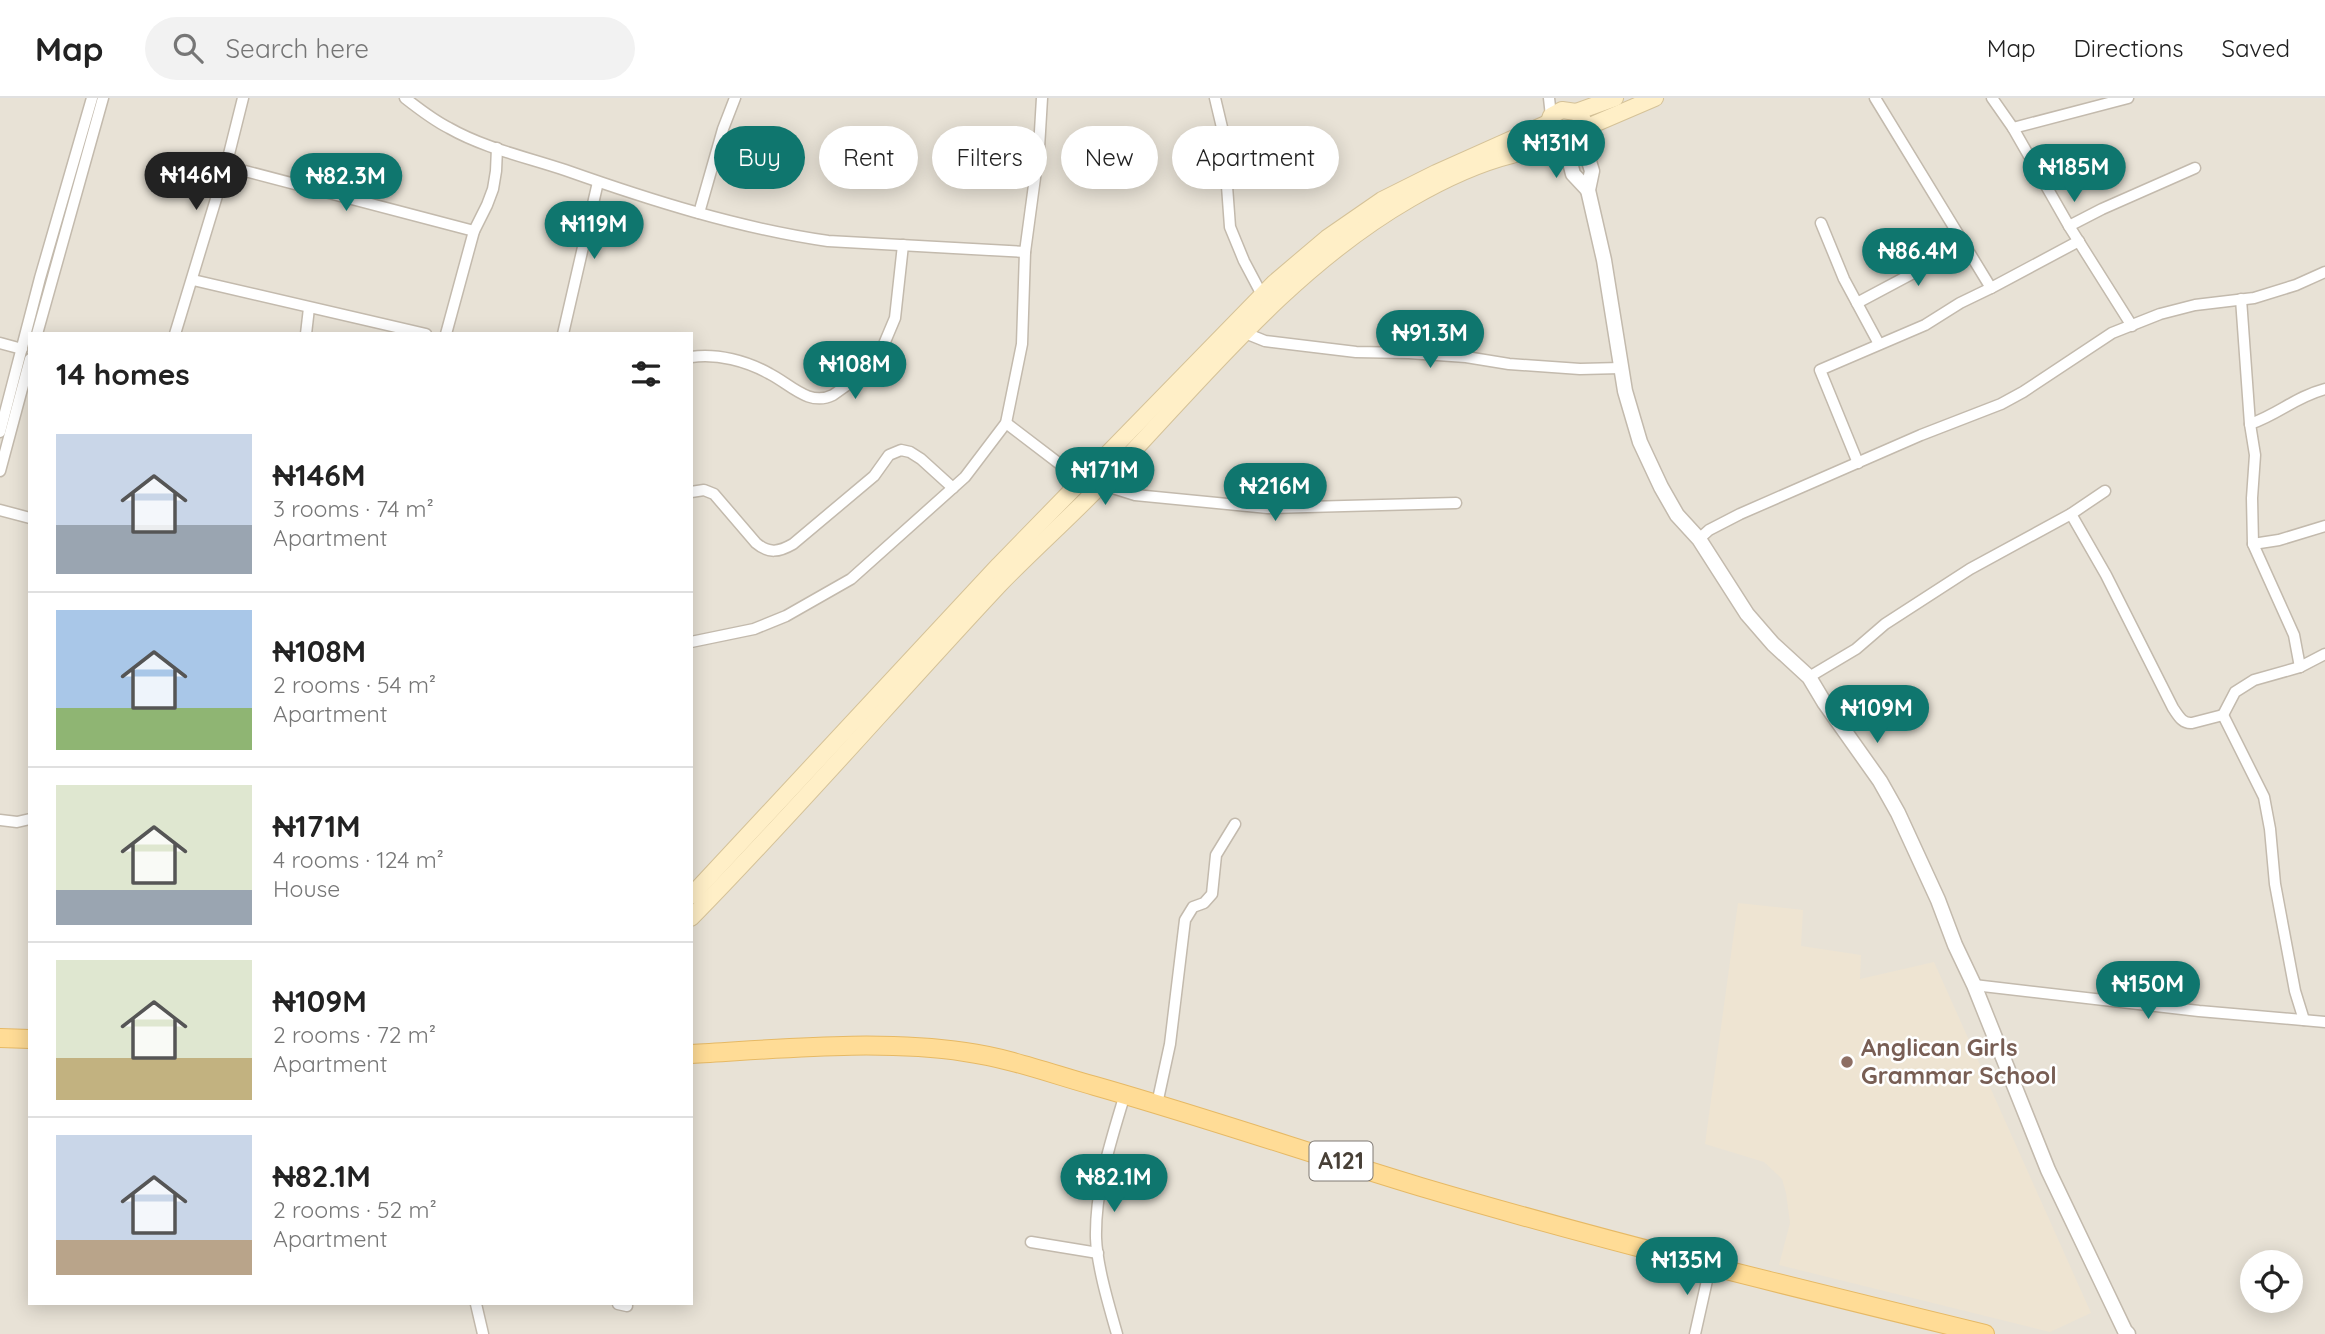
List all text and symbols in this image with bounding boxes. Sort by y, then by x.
search box [145,17,635,80]
text: Map [35,28,103,69]
icon: search [169,29,207,67]
text: Search here [225,32,369,65]
text: Map [1987,33,2036,63]
text: Directions [2074,33,2184,63]
text: Saved [2222,33,2290,63]
pin: ₦131M [1507,120,1605,180]
chip: Buy [714,126,805,189]
chip: Rent [819,126,918,189]
chip: Filters [932,126,1047,189]
chip: New [1061,126,1158,189]
chip: Apartment [1172,126,1339,189]
text: ₦131M [1523,128,1589,157]
pin: ₦185M [2025,144,2123,204]
pin: ₦146M [147,152,245,212]
text: ₦185M [2039,152,2109,181]
pin: ₦82.3M [289,153,403,213]
text: ₦146M [161,160,231,189]
text: ₦82.3M [306,161,386,190]
pin: ₦119M [545,202,643,261]
text: ₦119M [561,209,627,238]
pin: ₦86.4M [1861,228,1975,288]
text: ₦86.4M [1878,236,1958,265]
pin: ₦91.3M [1373,310,1487,370]
text: ₦91.3M [1392,318,1468,347]
pin: ₦108M [806,342,904,401]
text: ₦108M [819,349,891,378]
text: 14 homes [56,355,190,393]
icon: filters [627,355,665,393]
pin: ₦171M [1056,448,1154,507]
text: ₦171M [1071,455,1139,484]
text: ₦146M [273,456,366,494]
icon: home [112,462,196,546]
pin: ₦216M [1226,464,1324,523]
text: ₦216M [1240,471,1310,500]
text: 3 rooms · 74 m² [273,494,434,523]
text: Apartment [273,523,387,552]
text: ₦108M [273,632,366,670]
icon: home [112,638,196,722]
text: 2 rooms · 54 m² [273,670,436,699]
pin: ₦109M [1828,686,1926,745]
text: ₦109M [1841,693,1913,722]
text: Apartment [273,699,387,728]
text: ₦171M [273,807,361,845]
icon: home [112,813,196,897]
text: 4 rooms · 124 m² [273,845,444,874]
text: House [273,874,340,903]
pin: ₦150M [2099,962,2197,1021]
text: ₦150M [2112,969,2184,998]
text: ₦109M [273,982,367,1020]
icon: home [112,988,196,1072]
text: 2 rooms · 72 m² [273,1020,436,1049]
place label: Anglican Girls Grammar School [1861,1032,2057,1090]
text: Apartment [273,1049,387,1078]
marker: Anglican Girls Grammar School [1839,1054,1855,1070]
road number: A121 [1310,1142,1372,1180]
pin: ₦82.1M [1057,1154,1171,1214]
text: ₦82.1M [273,1157,371,1195]
text: ₦82.1M [1077,1162,1151,1191]
icon: home [112,1163,196,1247]
text: 2 rooms · 52 m² [273,1195,437,1224]
text: Apartment [273,1224,387,1253]
pin: ₦135M [1638,1238,1736,1297]
text: ₦135M [1652,1245,1722,1274]
map controls [2240,1250,2303,1313]
button: locate [2240,1250,2303,1313]

